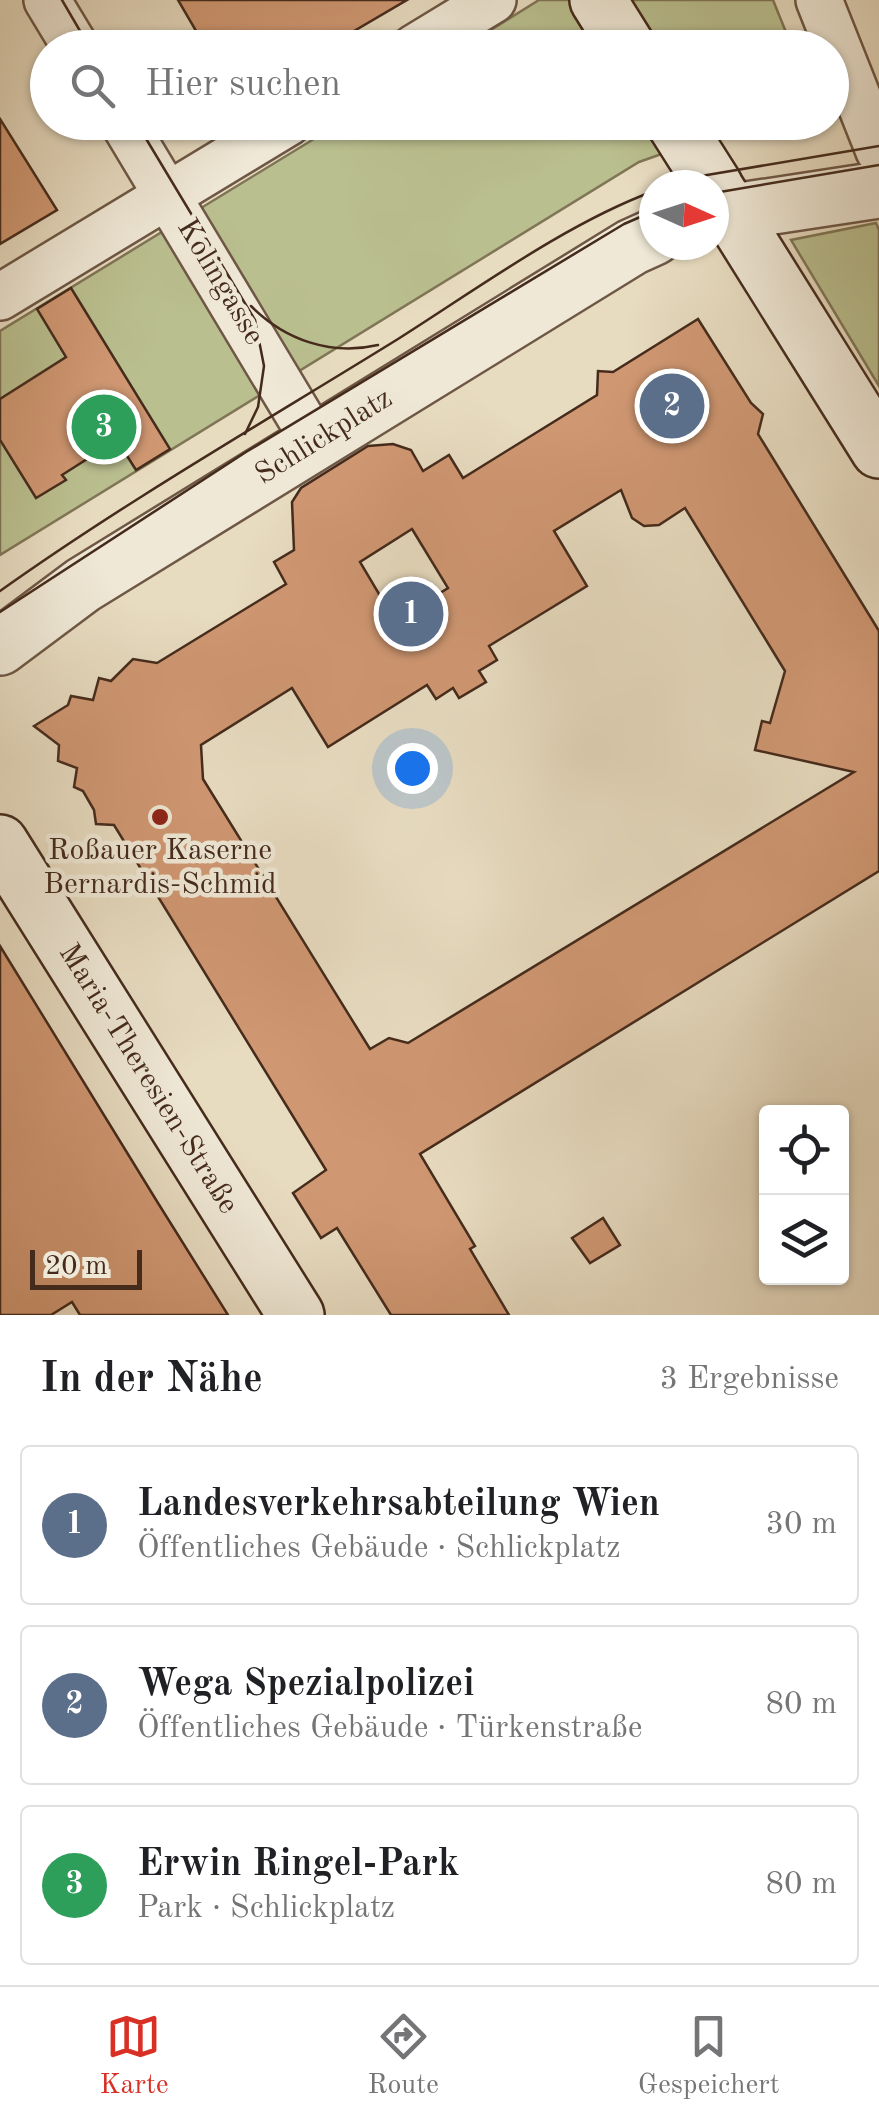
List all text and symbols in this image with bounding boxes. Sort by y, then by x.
search box [30,30,849,140]
icon: search [65,58,120,113]
text: Hier suchen [145,66,341,104]
north arrow [639,170,729,260]
street label: Kolingasse [171,214,269,350]
pin: 2 [640,368,704,444]
street label: Schlickplatz [250,383,398,491]
pin: 3 [72,390,136,464]
pin: 1 [378,576,444,652]
your location [387,743,438,794]
marker: Roßauer Kaserne Bernardis-Schmid [149,806,171,828]
place label: Roßauer Kaserne Bernardis-Schmid [43,836,277,900]
street label: Maria-Theresien-Straße [53,939,243,1219]
map controls [759,1105,849,1285]
button: locate [759,1105,849,1195]
button: layers [759,1195,849,1285]
scale bar [30,1245,142,1290]
text: 20 m [45,1253,108,1281]
text: In der Nähe [40,1359,263,1401]
text: 3 Ergebnisse [659,1364,839,1396]
text: Landesverkehrsabteilung Wien [137,1486,660,1524]
text: 1 [65,1509,84,1541]
text: 30 m [766,1509,837,1541]
text: Öffentliches Gebäude · Schlickplatz [137,1533,621,1565]
text: Wega Spezialpolizei [137,1666,475,1704]
text: 2 [65,1689,84,1721]
text: 80 m [766,1689,837,1721]
text: Öffentliches Gebäude · Türkenstraße [137,1713,643,1745]
text: Erwin Ringel-Park [137,1846,459,1884]
text: 3 [65,1869,84,1901]
text: 80 m [766,1869,837,1901]
text: Park · Schlickplatz [137,1893,395,1925]
tab: Karte [99,2009,169,2104]
tab: Route [367,2009,439,2104]
tab: Gespeichert [638,2009,780,2104]

